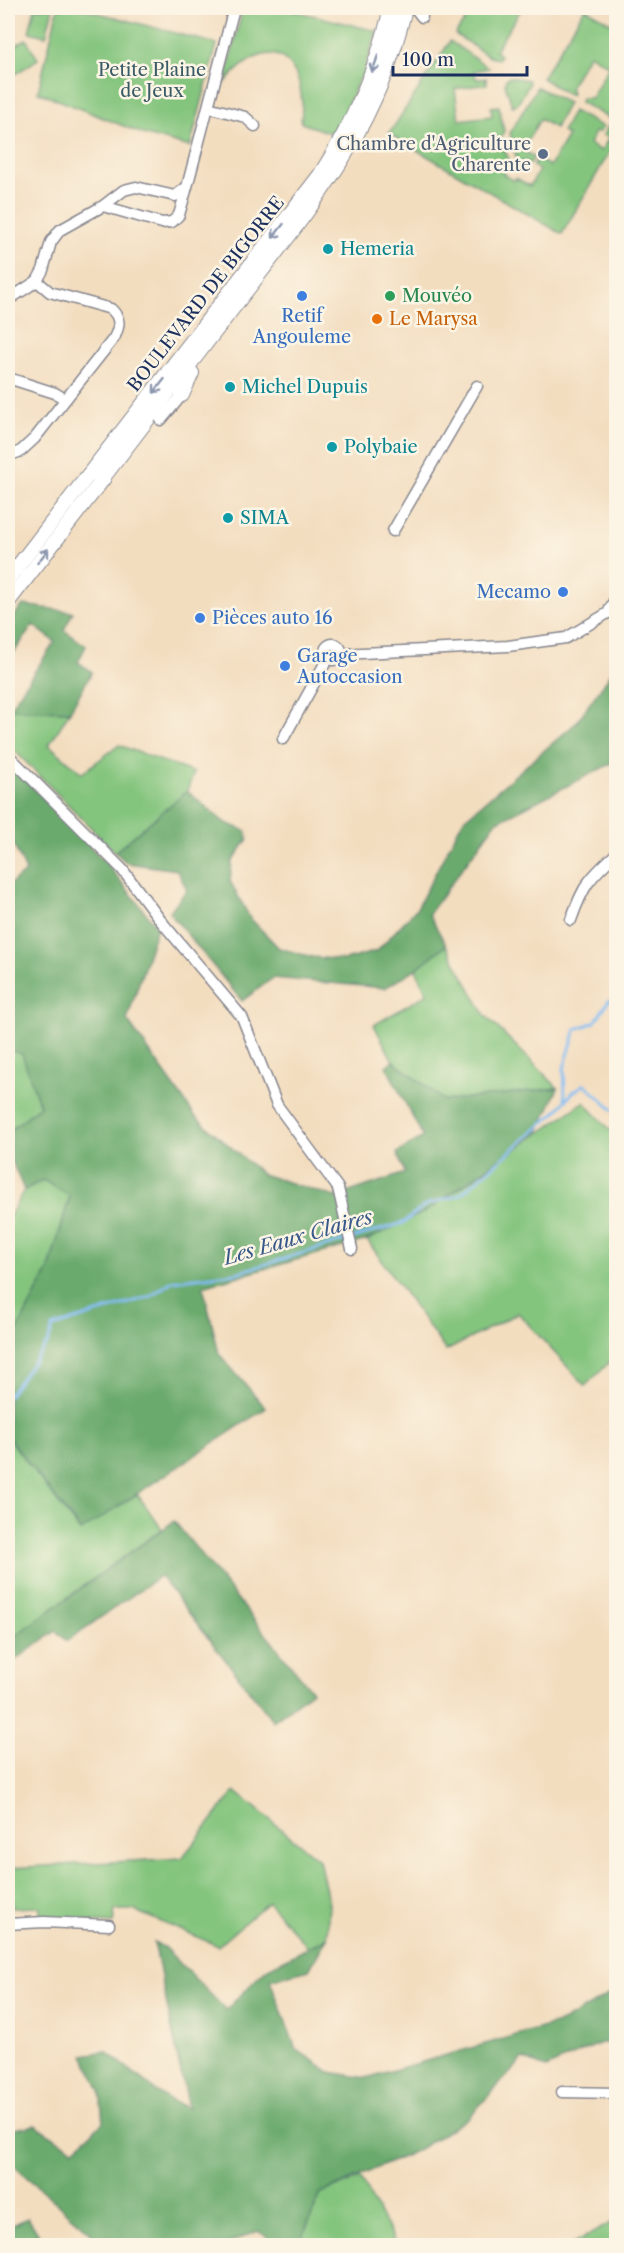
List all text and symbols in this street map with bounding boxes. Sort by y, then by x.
scale bar [393,39,526,77]
text: 100 m [402,49,454,71]
one-way arrow [369,54,380,73]
park label: Petite Plaine de Jeux [98,59,206,102]
place label: Chambre d'Agriculture Charente [336,133,531,176]
marker: Chambre d'Agriculture Charente [536,147,550,161]
street label: BOULEVARD DE BIGORRE [123,192,289,396]
one-way arrow [271,223,284,239]
place label: Hemeria [340,238,415,260]
marker: Hemeria [321,242,335,256]
place label: Mouvéo [402,285,472,307]
marker: Retif Angouleme [295,289,309,303]
marker: Mouvéo [383,289,397,303]
place label: Retif Angouleme [252,305,351,348]
place label: Le Marysa [389,308,478,330]
marker: Le Marysa [370,312,384,326]
place label: Michel Dupuis [242,376,368,398]
one-way arrow [152,377,165,393]
marker: Michel Dupuis [223,380,237,394]
place label: Polybaie [344,436,418,458]
marker: Polybaie [325,440,339,454]
place label: SIMA [240,507,290,529]
marker: SIMA [221,511,235,525]
one-way arrow [37,548,49,564]
place label: Mecamo [476,581,551,603]
marker: Mecamo [556,585,570,599]
place label: Pièces auto 16 [212,607,333,629]
marker: Pièces auto 16 [193,611,207,625]
place label: Garage Autoccasion [296,645,403,688]
marker: Garage Autoccasion [278,659,292,673]
water label: Les Eaux Claires [219,1204,376,1270]

